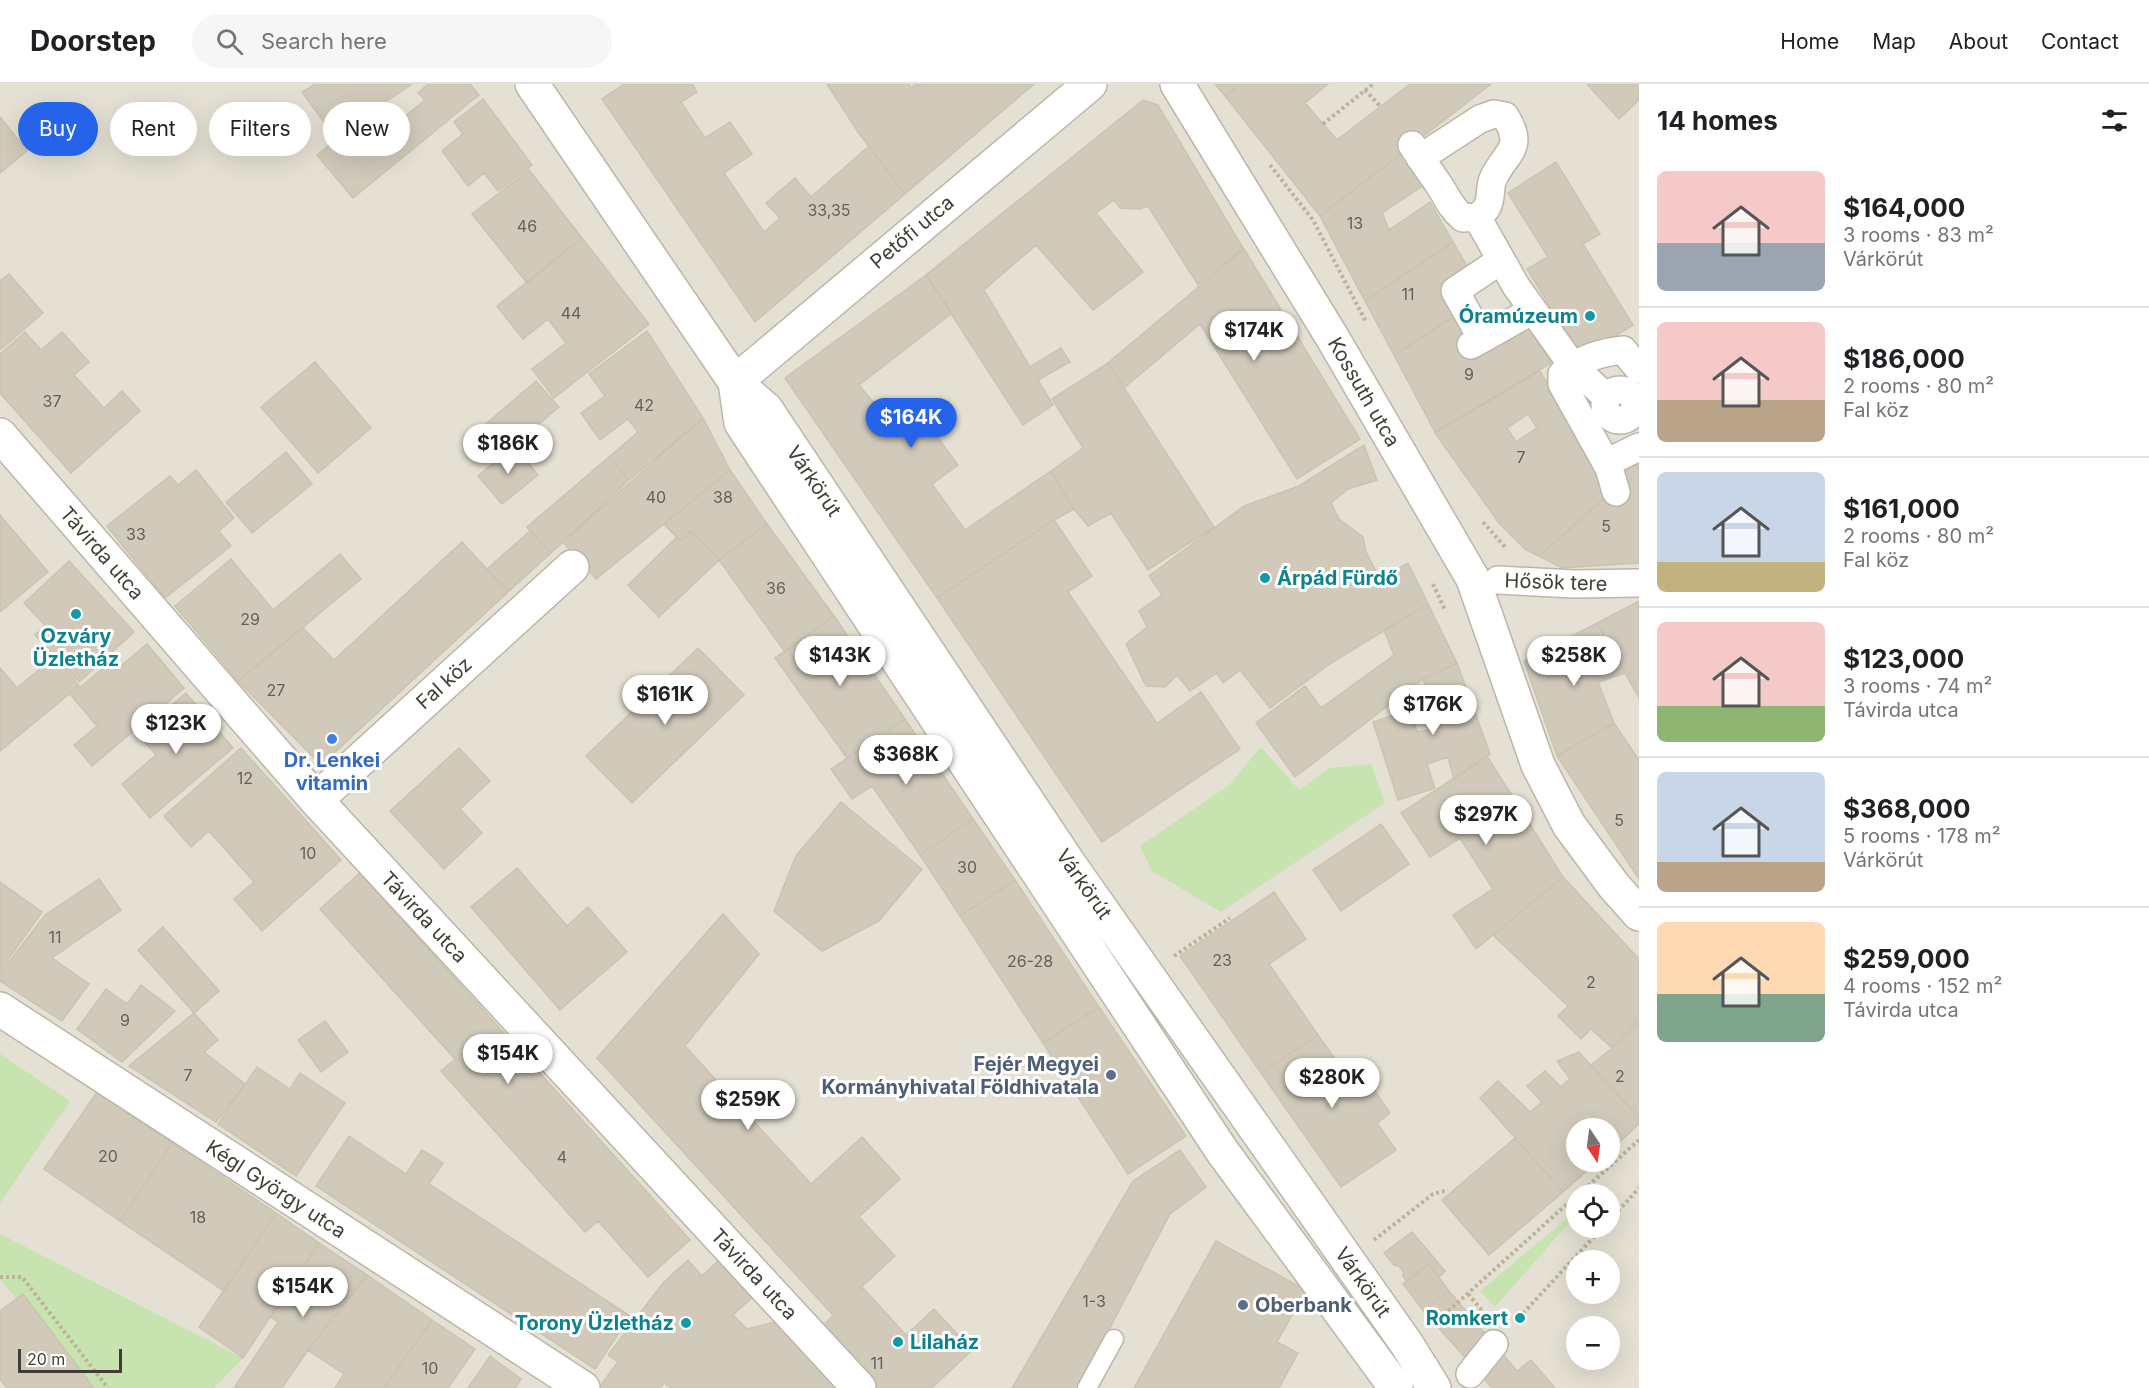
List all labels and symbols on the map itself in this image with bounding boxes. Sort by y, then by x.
street label: Petőfi utca [865,190,959,274]
house number: 33,35 [807,200,851,220]
house number: 13 [1347,213,1363,233]
house number: 46 [517,216,537,236]
house number: 11 [1401,284,1415,304]
house number: 44 [561,303,581,323]
place label: Óramúzeum [1459,303,1578,328]
marker: Óramúzeum [1583,309,1597,323]
pin: $174K [1212,311,1296,362]
street label: Kossuth utca [1323,333,1405,451]
house number: 9 [1464,364,1474,384]
house number: 37 [43,391,61,411]
house number: 42 [634,395,654,415]
pin: $164K [869,398,953,449]
pin: $186K [466,424,550,475]
street label: Várkörút [782,441,847,521]
house number: 7 [1516,447,1526,467]
house number: 40 [646,487,666,507]
house number: 38 [713,487,733,507]
street label: Távirda utca [55,501,149,605]
house number: 5 [1601,516,1611,536]
house number: 33 [126,524,146,544]
place label: Árpád Fürdő [1277,565,1398,590]
street label: Hősök tere [1504,568,1608,596]
marker: Árpád Fürdő [1258,571,1272,585]
house number: 36 [766,578,786,598]
marker: Ozváry Üzletház [69,607,83,621]
house number: 29 [240,609,260,629]
place label: Ozváry Üzletház [33,624,119,671]
pin: $143K [798,636,882,687]
pin: $258K [1532,636,1616,687]
street label: Fal köz [411,652,477,714]
pin: $161K [623,675,707,726]
house number: 27 [267,680,285,700]
pin: $176K [1391,685,1475,736]
pin: $123K [134,704,218,755]
marker: Dr. Lenkei vitamin [325,732,339,746]
pin: $368K [864,735,948,786]
place label: Dr. Lenkei vitamin [284,748,380,795]
house number: 12 [237,768,253,788]
pin: $297K [1444,795,1528,846]
house number: 5 [1614,810,1624,830]
house number: 10 [300,843,316,863]
street label: Várkörút [1051,844,1117,924]
house number: 30 [957,857,977,877]
street label: Távirda utca [376,866,472,968]
house number: 11 [48,927,62,947]
house number: 23 [1212,950,1232,970]
house number: 26-28 [1007,951,1053,971]
house number: 2 [1586,972,1596,992]
house number: 9 [120,1010,130,1030]
pin: $154K [466,1034,550,1085]
place label: Fejér Megyei Kormányhivatal Földhivatala [822,1052,1099,1099]
pin: $280K [1290,1058,1374,1109]
house number: 7 [183,1065,193,1085]
house number: 2 [1615,1066,1625,1086]
marker: Fejér Megyei Kormányhivatal Földhivatala [1104,1068,1118,1082]
pin: $259K [706,1080,790,1131]
north arrow [1566,1118,1620,1172]
street label: Kégl György utca [201,1135,351,1243]
house number: 20 [98,1146,118,1166]
house number: 4 [557,1147,567,1167]
house number: 18 [190,1207,206,1227]
street label: Távirda utca [706,1223,802,1325]
street label: Várkörút [1330,1242,1396,1322]
pin: $154K [261,1267,345,1318]
house number: 1-3 [1082,1291,1106,1311]
place label: Oberbank [1255,1293,1352,1317]
marker: Oberbank [1236,1298,1250,1312]
place label: Romkert [1426,1306,1508,1330]
place label: Torony Üzletház [515,1311,674,1335]
marker: Romkert [1513,1311,1527,1325]
marker: Torony Üzletház [679,1316,693,1330]
place label: Lilaház [910,1330,979,1354]
marker: Lilaház [891,1335,905,1349]
scale bar [18,1346,122,1374]
house number: 11 [870,1353,884,1373]
house number: 10 [422,1358,438,1378]

